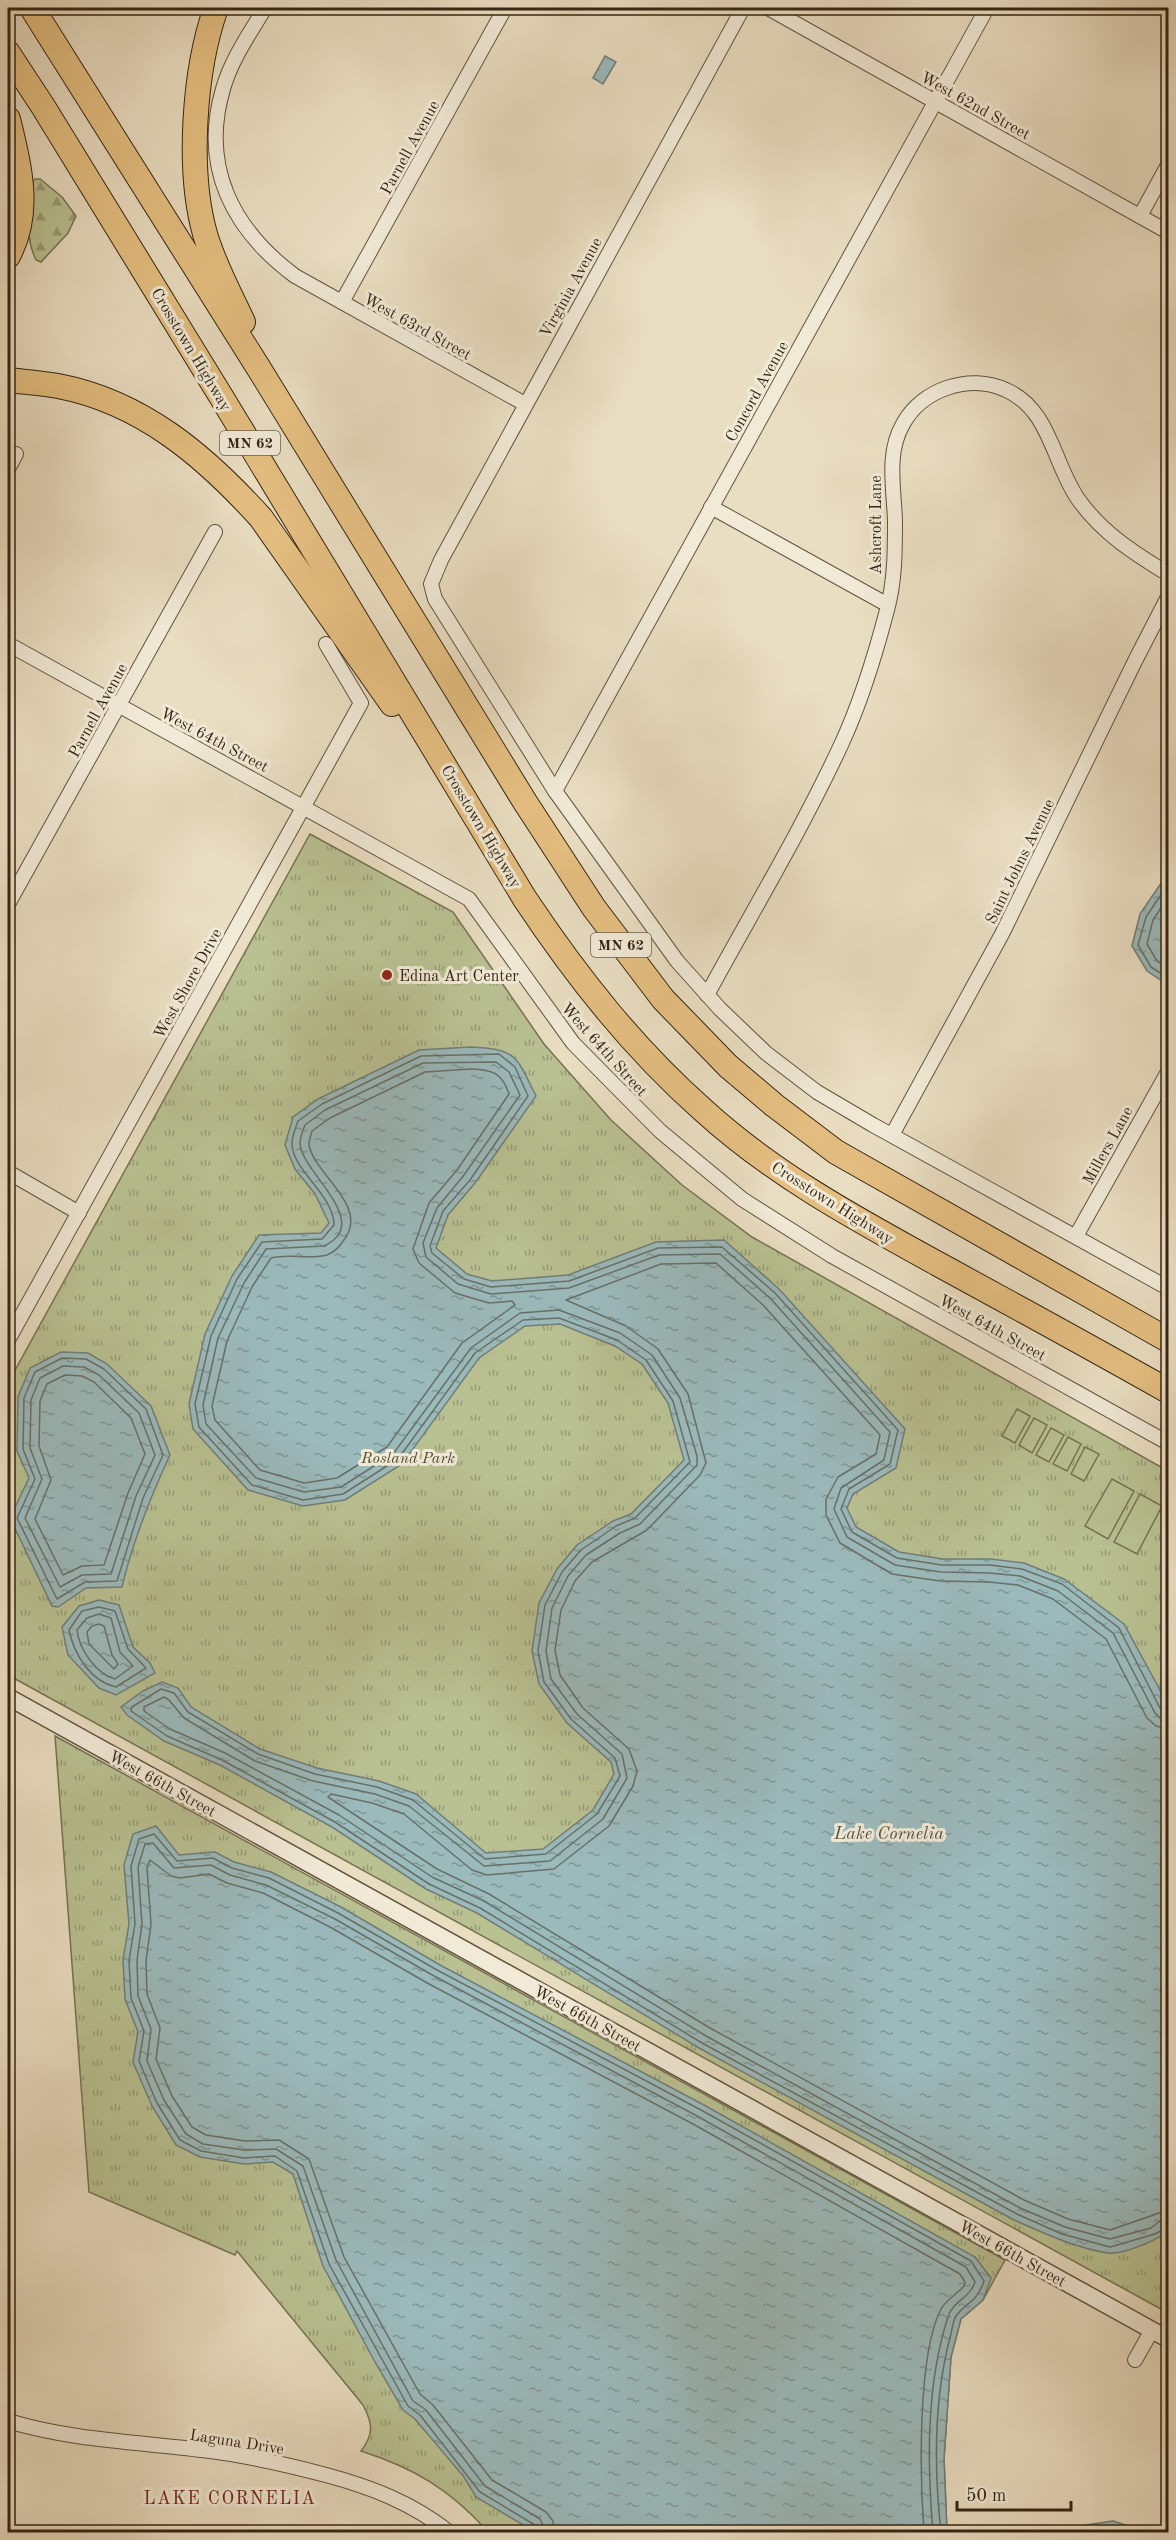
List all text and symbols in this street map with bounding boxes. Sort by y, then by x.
street label: West 62nd Street [918,70,1033,144]
street label: Parnell Avenue [378,98,443,198]
street label: Virginia Avenue [538,235,606,341]
street label: Crosstown Highway [147,286,234,415]
street label: West 63rd Street [361,292,474,364]
street label: Concord Avenue [724,339,792,445]
road number: MN 62 [220,431,280,455]
street label: Ashcroft Lane [869,475,885,575]
street label: Parnell Avenue [66,661,131,761]
street label: West 64th Street [157,706,271,776]
street label: Crosstown Highway [437,763,524,892]
street label: Saint Johns Avenue [984,797,1058,927]
street label: West Shore Drive [152,926,226,1042]
road number: MN 62 [591,933,651,957]
marker: Edina Art Center [380,968,394,982]
place label: Edina Art Center [399,969,519,985]
street label: West 64th Street [558,1001,650,1100]
street label: Millers Lane [1081,1104,1137,1188]
street label: Crosstown Highway [768,1160,896,1248]
street label: West 64th Street [936,1293,1049,1365]
park label: Rosland Park [360,1451,455,1467]
street label: West 66th Street [106,1749,219,1821]
water label: Lake Cornelia [833,1825,944,1843]
street label: West 66th Street [531,1984,644,2056]
street label: West 66th Street [956,2219,1069,2291]
street label: Laguna Drive [188,2428,285,2458]
scale bar [957,2474,1071,2512]
text: 50 m [966,2487,1006,2505]
district label: LAKE CORNELIA [143,2490,317,2508]

